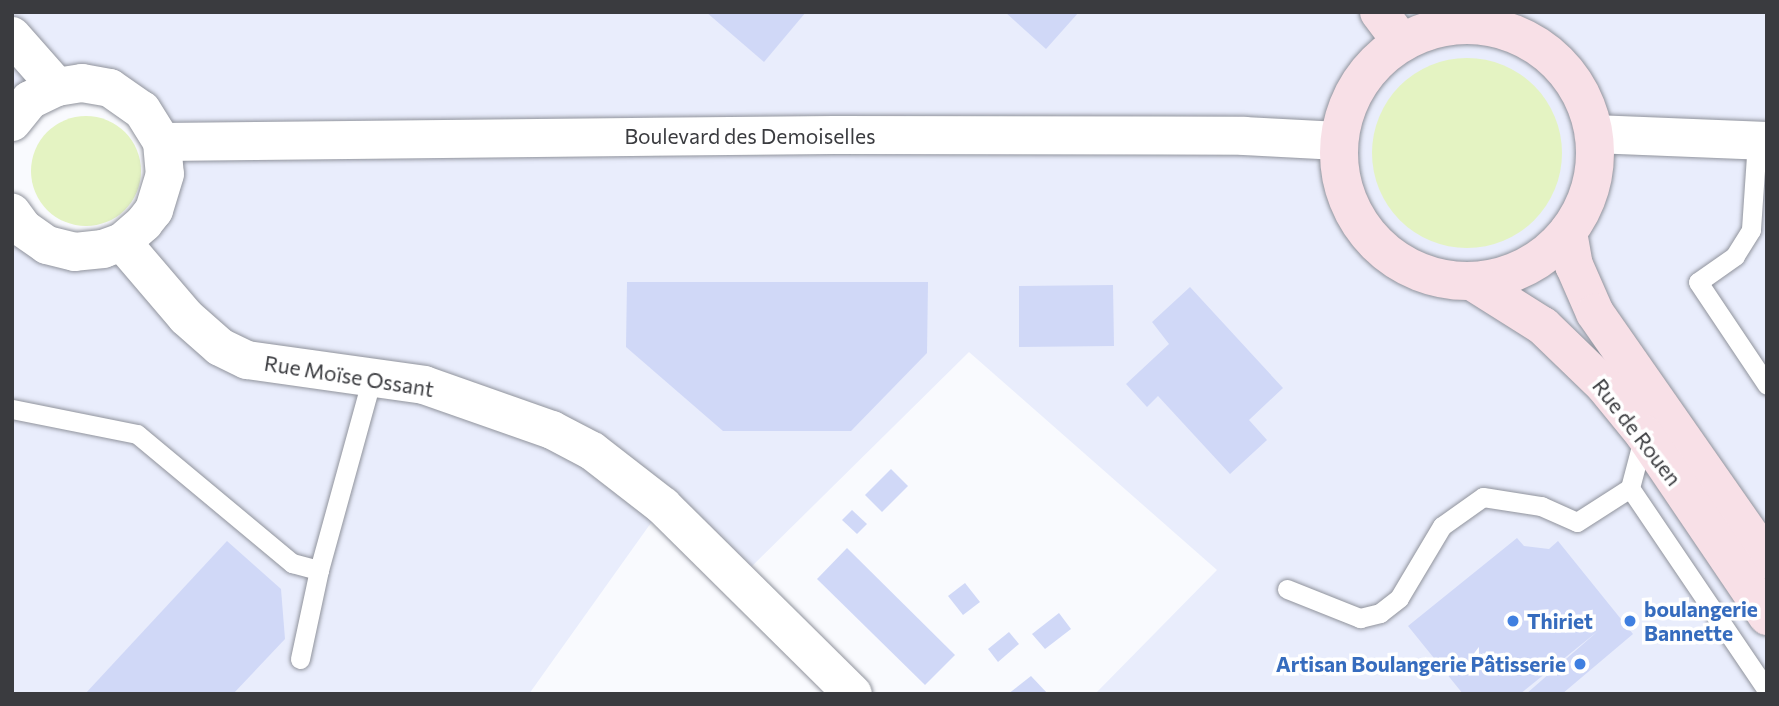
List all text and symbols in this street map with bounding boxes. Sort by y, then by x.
street label: Boulevard des Demoiselles [624,123,876,149]
street label: Rue Moïse Ossant [262,350,436,402]
street label: Rue de Rouen [1587,374,1687,490]
place label: boulangerie Bannette [1644,596,1758,646]
place label: Thiriet [1527,608,1593,634]
marker: Thiriet [1505,613,1521,629]
marker: boulangerie Bannette [1622,613,1638,629]
place label: Artisan Boulangerie Pâtisserie [1276,651,1566,677]
marker: Artisan Boulangerie Pâtisserie [1572,656,1588,672]

